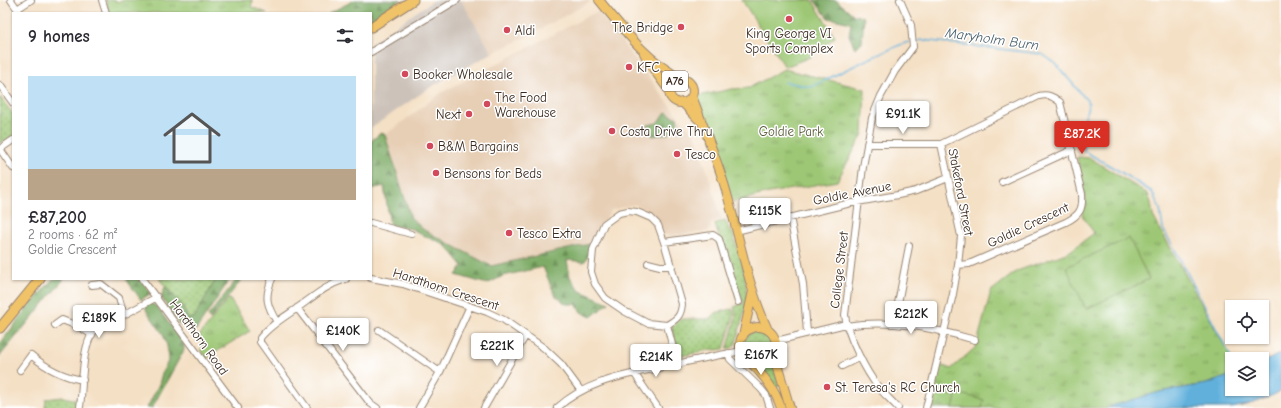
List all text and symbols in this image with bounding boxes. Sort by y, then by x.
marker: King George VI Sports Complex [784,14,794,24]
place label: The Bridge [612,20,673,35]
marker: The Bridge [676,22,686,32]
place label: Aldi [515,23,535,38]
water label: Maryholm Burn [943,24,1040,54]
icon: filters [334,25,356,47]
marker: Aldi [502,25,512,35]
place label: King George VI Sports Complex [745,26,834,56]
text: 9 homes [28,27,90,46]
place label: KFC [637,60,659,75]
marker: KFC [624,62,634,72]
place label: Booker Wholesale [413,67,513,82]
marker: Booker Wholesale [400,69,410,79]
road number: A76 [662,71,688,91]
place label: The Food Warehouse [495,90,556,120]
marker: The Food Warehouse [482,99,492,109]
pin: £91.1K [870,101,936,135]
icon: home [156,102,228,174]
text: £91.1K [885,106,921,121]
place label: Next [436,107,462,122]
marker: Next [464,109,474,119]
pin: £87.2K [1049,121,1115,155]
place label: Costa Drive Thru [620,124,712,139]
park label: Goldie Park [759,124,824,139]
marker: Costa Drive Thru [607,126,617,136]
text: £87.2K [1063,126,1101,141]
place label: B&M Bargains [438,139,518,154]
marker: B&M Bargains [425,141,435,151]
place label: Tesco [685,147,716,162]
street label: Stakeford Street [945,147,977,238]
marker: Tesco [672,149,682,159]
place label: Bensons for Beds [444,166,542,181]
marker: Bensons for Beds [431,168,441,178]
street label: Goldie Avenue [812,178,893,208]
pin: £115K [737,198,793,232]
street label: Goldie Crescent [985,199,1072,250]
text: £115K [749,203,782,218]
text: £87,200 [28,208,87,227]
place label: Tesco Extra [517,226,581,241]
text: 2 rooms · 62 m² [28,227,117,242]
marker: Tesco Extra [504,228,514,238]
street label: College Street [827,229,851,309]
text: Goldie Crescent [28,242,116,257]
street label: Hardthorn Crescent [391,265,502,314]
street label: Hardthorn Road [166,296,232,378]
map controls [1225,300,1269,396]
button: locate [1225,300,1269,344]
pin: £212K [883,301,939,335]
pin: £189K [71,305,127,339]
text: £212K [894,306,928,321]
text: £189K [82,310,116,325]
pin: £140K [315,318,371,352]
text: £140K [326,323,360,338]
pin: £221K [469,333,525,367]
text: £221K [480,338,514,353]
pin: £167K [733,342,789,376]
pin: £214K [628,344,684,378]
text: £167K [744,347,778,362]
text: £214K [639,349,673,364]
button: layers [1225,352,1269,396]
place label: St. Teresa's RC Church [835,380,960,395]
marker: St. Teresa's RC Church [822,382,832,392]

